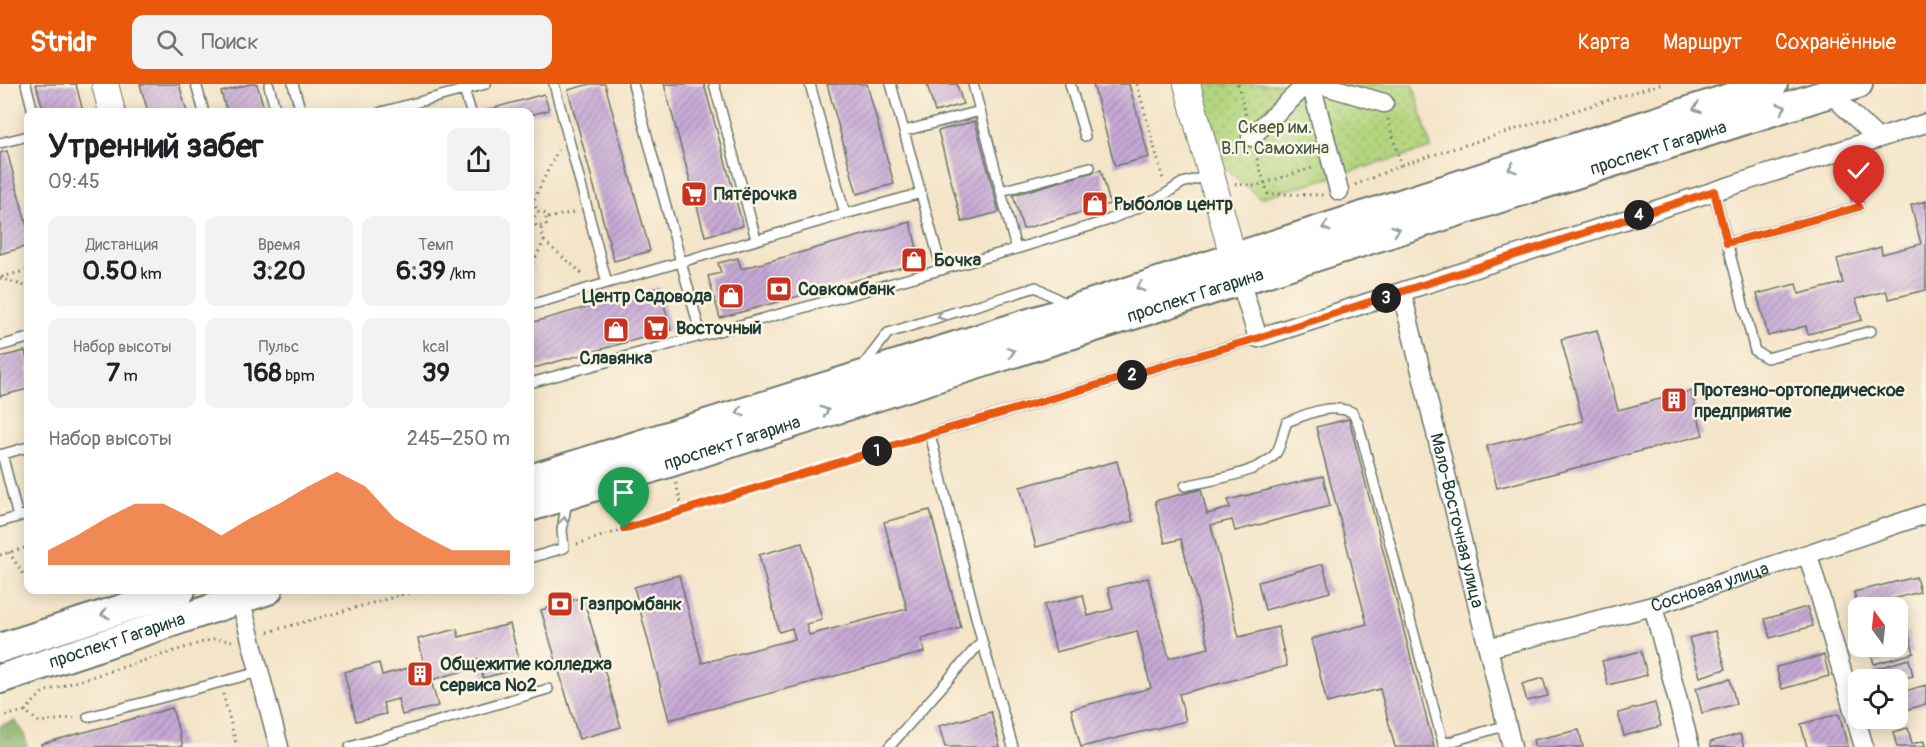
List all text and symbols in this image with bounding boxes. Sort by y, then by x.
search box [132,15,552,69]
text: Stridr [30,25,96,60]
icon: search [153,26,186,59]
text: Поиск [201,28,259,56]
text: Карта [1578,29,1630,56]
text: Маршрут [1663,29,1742,56]
text: Сохранённые [1775,29,1896,56]
one-way arrow [1692,101,1703,113]
one-way arrow [1776,103,1787,116]
park label: Сквер им. В.П. Самохина [1221,116,1329,160]
street label: проспект Гагарина [1587,116,1730,181]
text: Утренний забег [48,126,264,167]
button: share [447,128,510,191]
pin [1833,145,1884,207]
icon: check [1842,154,1875,187]
one-way arrow [1507,161,1518,173]
text: 09:45 [48,169,100,194]
supermarket icon: Пятёрочка [679,179,709,209]
place label: Пятёрочка [714,183,798,206]
shop icon: Рыболов центр [1080,189,1110,219]
place label: Рыболов центр [1114,193,1234,216]
pin: 4 [1624,200,1654,230]
text: 4 [1634,205,1644,225]
one-way arrow [1321,220,1332,233]
one-way arrow [1390,225,1401,238]
text: Дистанция [86,235,158,255]
text: Время [258,235,300,255]
text: Темп [418,235,454,255]
shop icon: Бочка [899,245,929,275]
place label: Бочка [934,249,982,272]
text: 0.50 [82,255,137,287]
text: 3:20 [252,255,306,287]
text: 6:39 [396,255,446,287]
street label: проспект Гагарина [1124,263,1266,328]
text: km [137,264,162,284]
text: /km [446,264,476,284]
bank icon: Совкомбанк [764,274,794,304]
place label: Совкомбанк [798,278,895,301]
one-way arrow [1135,280,1146,292]
shop icon: Центр Садовода [716,281,746,311]
pin: 3 [1371,283,1401,313]
place label: Центр Садовода [582,285,713,308]
text: 3 [1382,288,1390,308]
one-way arrow [936,309,947,321]
supermarket icon: Восточный [641,313,671,343]
shop icon: Славянка [601,315,631,345]
place label: Восточный [676,317,762,340]
text: Набор высоты [72,337,172,357]
text: Пульс [259,337,299,357]
text: kcal [423,337,449,357]
place label: Славянка [580,347,653,370]
one-way arrow [1005,347,1016,359]
text: 7 [106,357,120,389]
text: 168 [243,357,282,389]
text: 39 [422,357,450,389]
pin: 2 [1117,360,1147,390]
text: 2 [1128,365,1136,385]
text: m [120,366,138,386]
text: bpm [282,366,315,386]
place label: Протезно-ортопедическое предприятие [1694,379,1906,423]
building icon: Протезно-ортопедическое предприятие [1659,385,1689,415]
one-way arrow [735,405,746,418]
one-way arrow [819,406,830,418]
street label: проспект Гагарина [661,411,803,476]
text: Набор высоты [48,426,172,451]
text: 245–250 m [407,426,510,451]
street label: Мало-Восточная улица [1424,431,1489,610]
pin: 1 [862,436,892,466]
text: 1 [874,441,880,461]
pin [598,467,649,529]
icon: arrive [607,476,640,509]
one-way arrow [557,517,569,526]
street label: Сосновая улица [1648,557,1772,618]
bank icon: Газпромбанк [545,589,575,619]
place label: Газпромбанк [580,593,682,616]
north arrow [1848,597,1908,657]
map controls [1848,597,1908,729]
one-way arrow [100,606,111,619]
street label: проспект Гагарина [46,607,188,674]
place label: Общежитие колледжа сервиса №2 [439,653,613,697]
building icon: Общежитие колледжа сервиса №2 [405,659,435,689]
button: locate [1848,669,1908,729]

